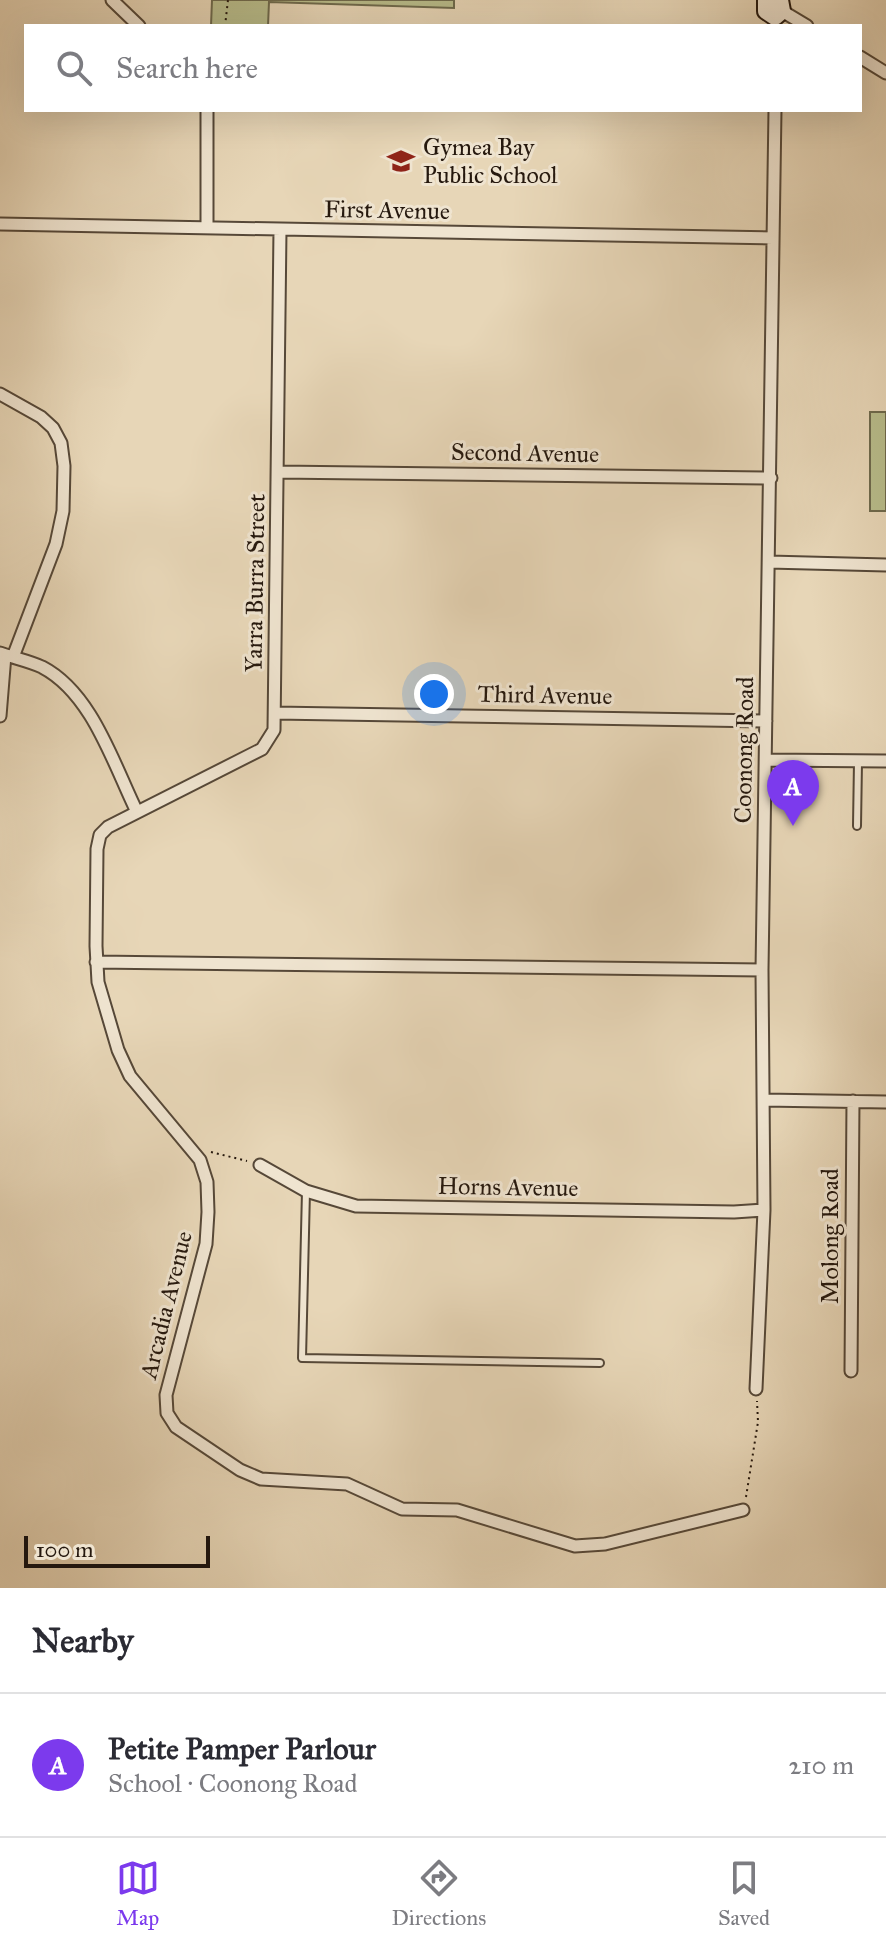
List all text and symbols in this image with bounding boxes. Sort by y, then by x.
search box [24,24,862,112]
icon: search [52,46,96,90]
text: Search here [116,50,258,86]
place label: Gymea Bay Public School [423,132,558,190]
school or university icon: Gymea Bay Public School [386,146,416,176]
street label: First Avenue [324,194,450,226]
street label: Second Avenue [451,437,599,469]
street label: Yarra Burra Street [238,493,272,673]
your location [414,674,454,714]
street label: Coonong Road [728,676,760,824]
street label: Third Avenue [477,679,613,711]
pin: A [767,760,819,826]
street label: Molong Road [815,1168,845,1304]
street label: Horns Avenue [437,1171,579,1203]
street label: Arcadia Avenue [133,1228,199,1383]
scale bar [24,1532,210,1568]
text: 100 m [36,1536,93,1563]
text: Nearby [32,1620,134,1661]
text: Petite Pamper Parlour [108,1731,376,1767]
text: A [49,1749,67,1781]
text: 210 m [788,1749,854,1781]
text: School · Coonong Road [108,1767,358,1799]
tab: Map [116,1856,160,1931]
tab: Directions [391,1856,486,1931]
tab: Saved [718,1856,770,1931]

